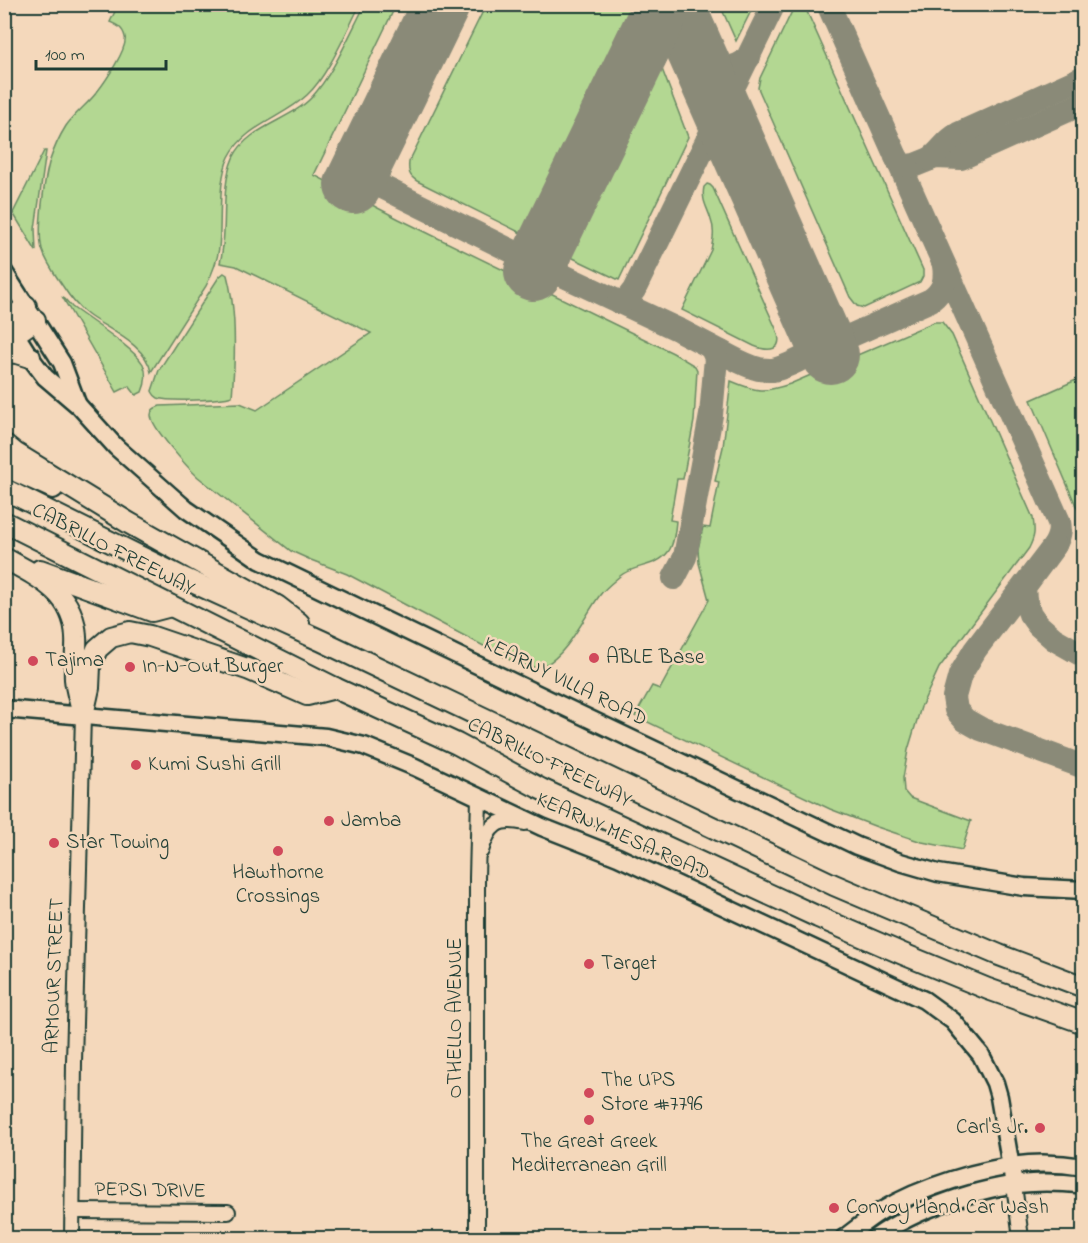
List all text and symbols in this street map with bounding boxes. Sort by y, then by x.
scale bar [36,33,166,71]
text: 100 m [45,43,85,69]
street label: CABRILLO FREEWAY [26,496,200,604]
street label: KEARNY VILLA ROAD [478,629,652,735]
place label: ABLE Base [606,643,705,673]
place label: Tajima [45,646,104,676]
marker: ABLE Base [587,651,601,665]
place label: In-N-Out Burger [142,652,284,684]
marker: Tajima [26,654,40,668]
marker: In-N-Out Burger [123,660,137,674]
street label: CABRILLO FREEWAY [462,710,636,816]
place label: Kumi Sushi Grill [148,750,281,780]
marker: Kumi Sushi Grill [129,758,143,772]
street label: KEARNY MESA ROAD [531,785,715,889]
place label: Jamba [341,806,401,836]
marker: Jamba [322,814,336,828]
place label: Star Towing [66,828,169,860]
marker: Star Towing [47,836,61,850]
marker: Hawthorne Crossings [271,844,285,858]
place label: Hawthorne Crossings [232,858,324,914]
street label: ARMOUR STREET [37,898,73,1054]
street label: OTHELLO AVENUE [441,937,471,1099]
place label: Target [601,949,657,981]
marker: Target [582,957,596,971]
place label: The UPS Store #7796 [601,1066,703,1120]
marker: The UPS Store #7796 [582,1086,596,1100]
marker: The Great Greek Mediterranean Grill [582,1113,596,1127]
place label: Carl's Jr. [956,1113,1028,1143]
marker: Carl's Jr. [1033,1121,1047,1135]
place label: The Great Greek Mediterranean Grill [511,1127,667,1181]
street label: PEPSI DRIVE [94,1175,206,1207]
place label: Convoy Hand Car Wash [846,1193,1049,1225]
marker: Convoy Hand Car Wash [827,1201,841,1215]

